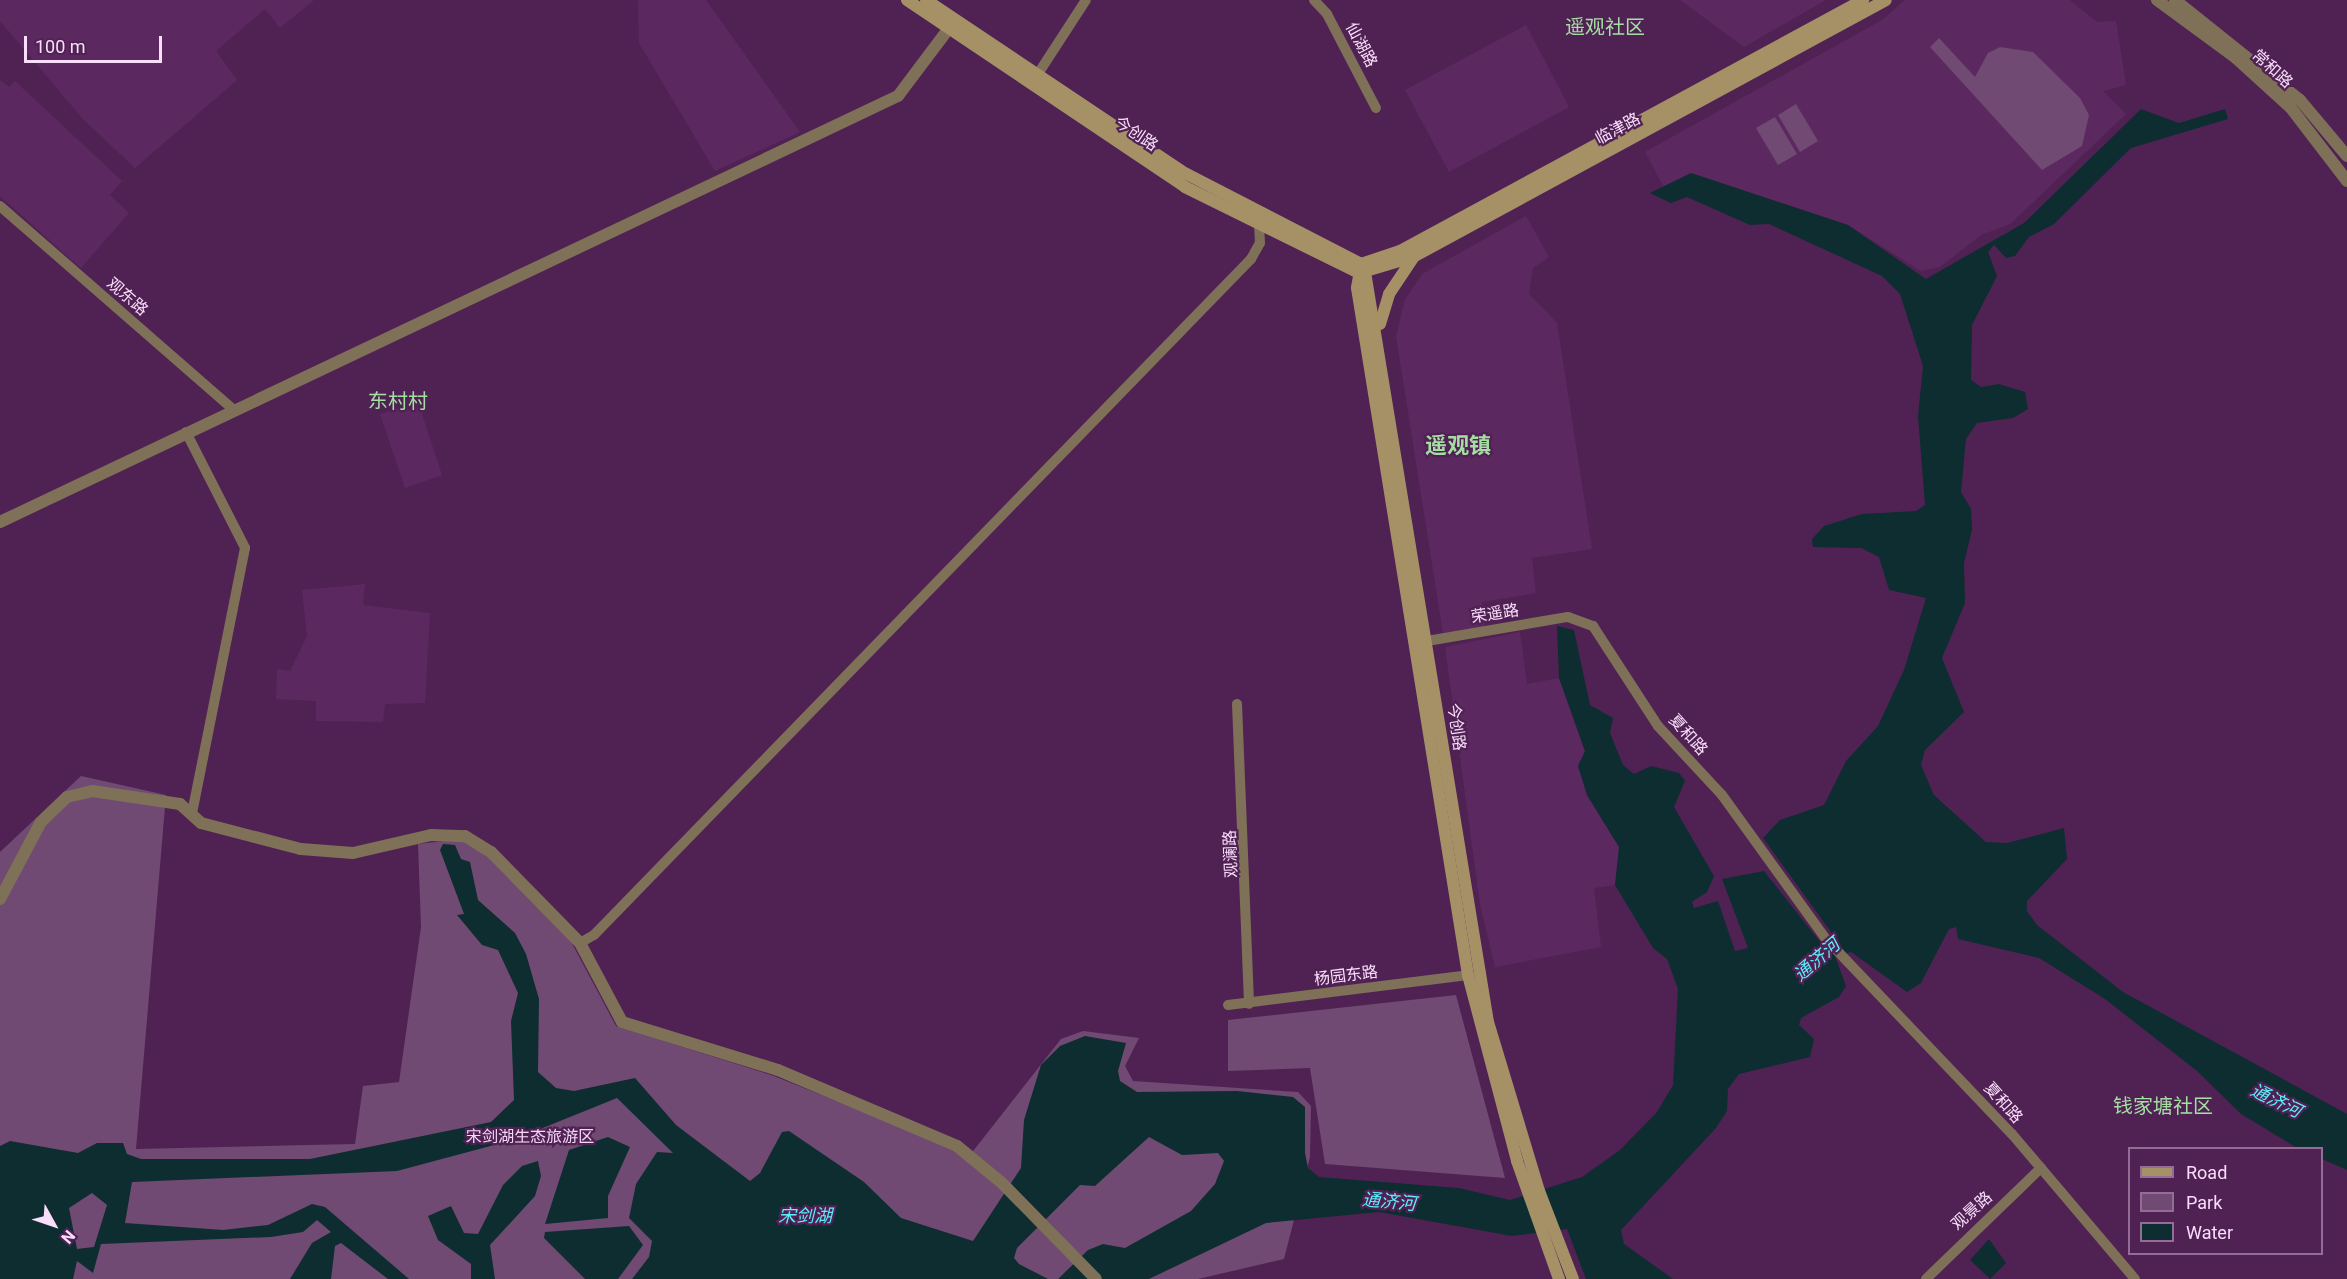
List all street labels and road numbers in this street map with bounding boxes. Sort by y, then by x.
street label: 仙湖路 [1341,19,1381,71]
street label: 常和路 [2248,46,2296,92]
street label: 临津路 [1592,109,1644,149]
street label: 今创路 [1111,113,1161,155]
street label: 观东路 [103,274,151,320]
street label: 荣遥路 [1470,601,1520,627]
street label: 今创路 [1443,702,1469,752]
street label: 夏和路 [1665,711,1711,759]
street label: 观澜路 [1221,830,1241,878]
street label: 杨园东路 [1313,963,1379,989]
street label: 夏和路 [1980,1079,2026,1127]
street label: 观景路 [1948,1188,1996,1234]

